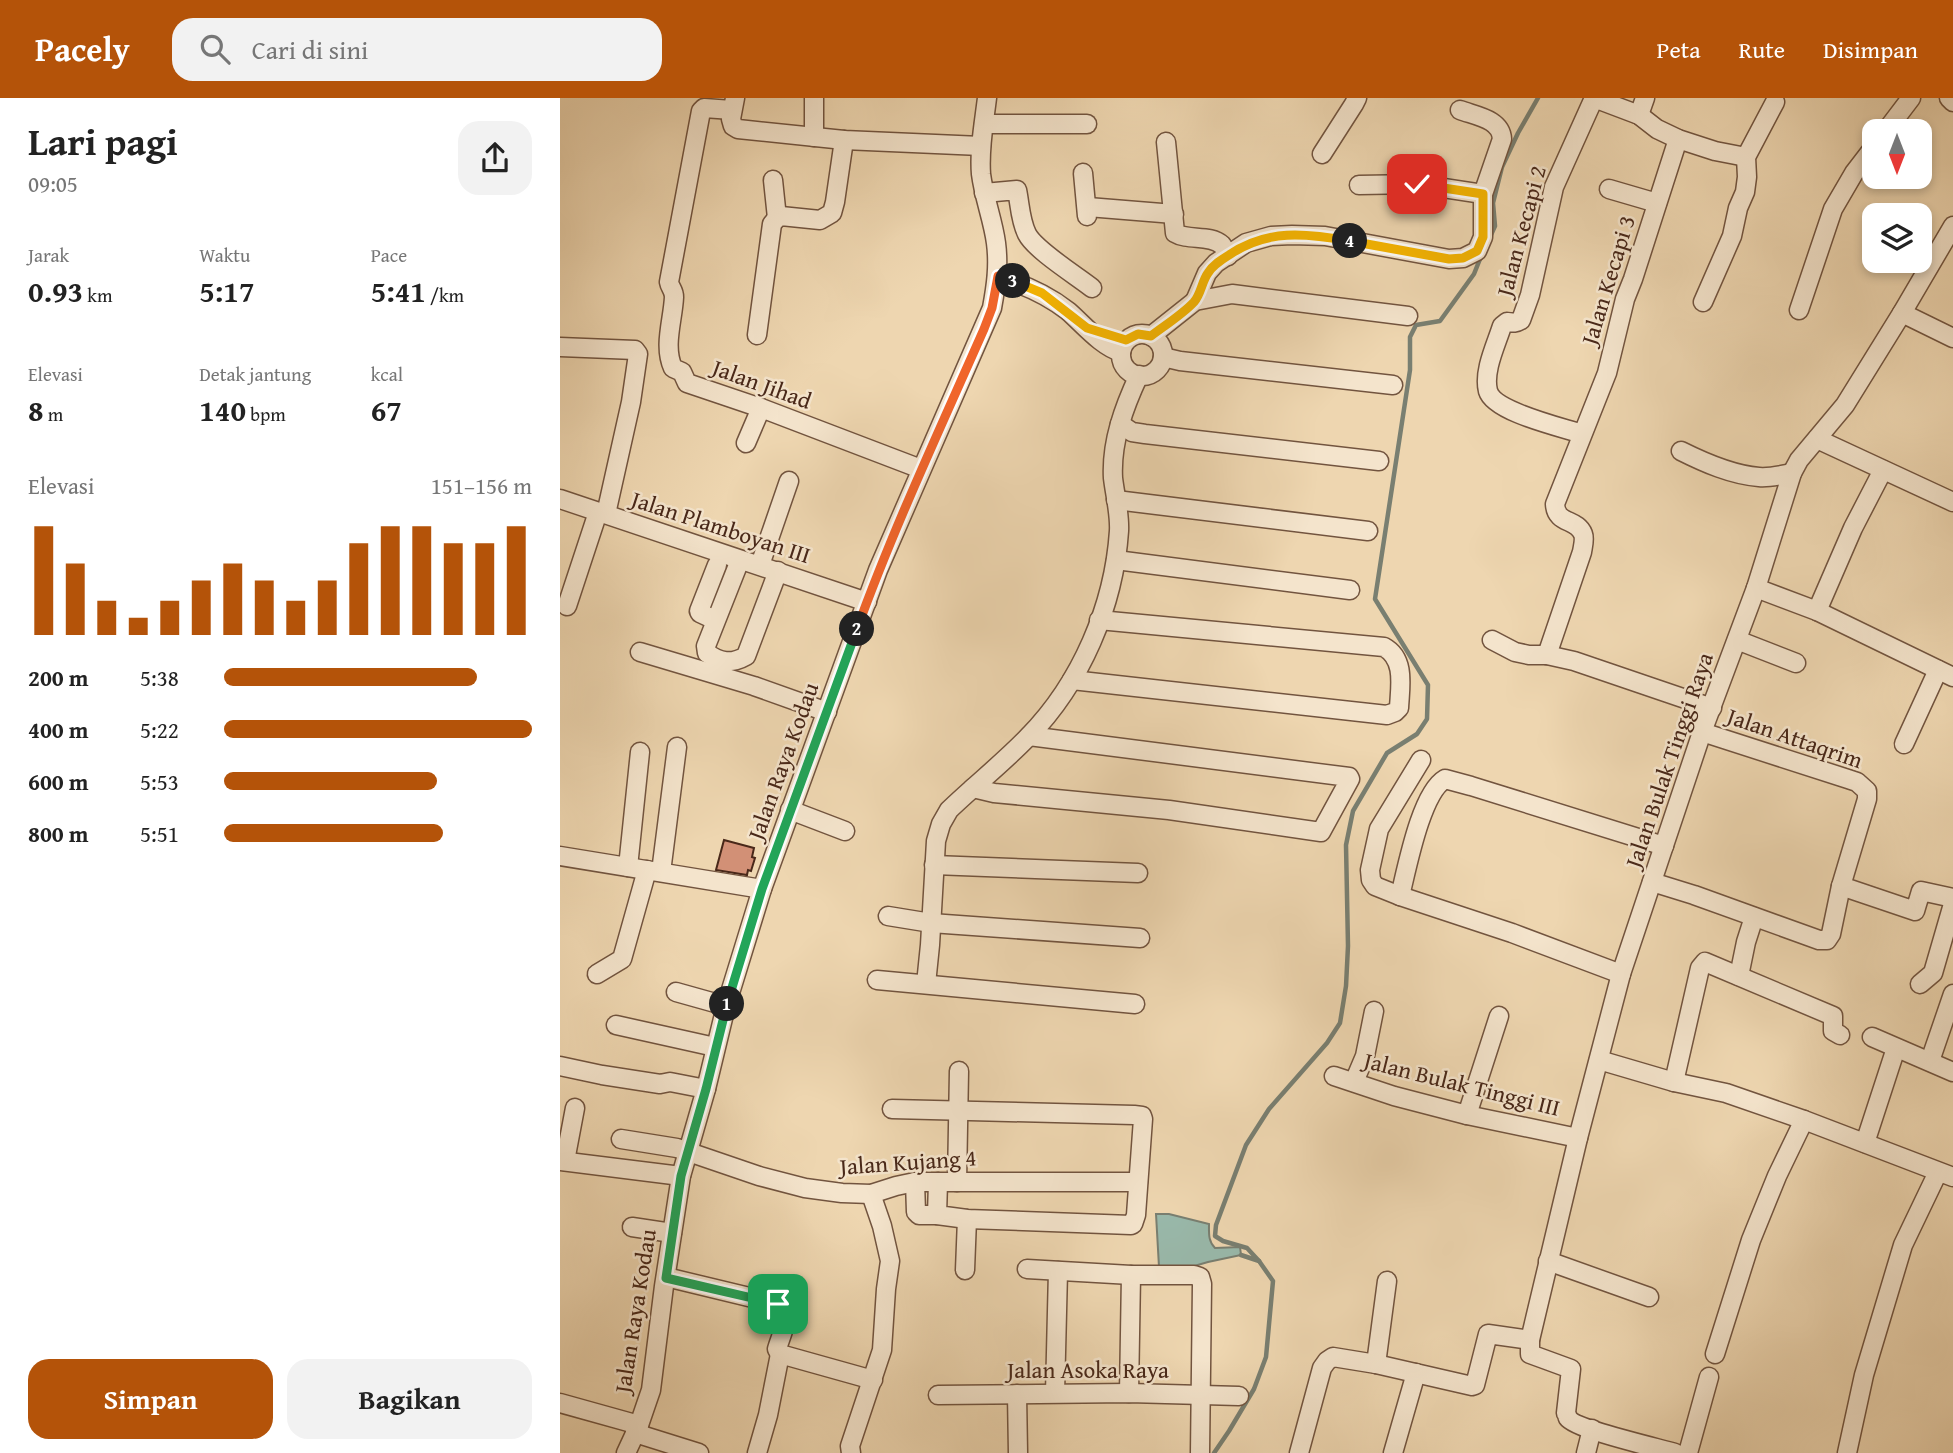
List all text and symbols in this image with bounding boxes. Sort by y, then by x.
search box [172,18,662,81]
text: Pacely [35,25,130,73]
icon: search [196,30,234,68]
text: Cari di sini [252,30,368,69]
text: Peta [1657,32,1700,67]
text: Rute [1738,32,1785,67]
text: Disimpan [1823,32,1918,67]
text: Lari pagi [28,113,178,169]
north arrow [1862,119,1932,189]
map controls [1862,119,1932,273]
button: share [458,121,532,195]
pin [1387,154,1447,214]
street label: Jalan Kecapi 2 [1486,162,1554,303]
icon: check [1398,165,1436,203]
text: 09:05 [28,167,78,200]
button: layers [1862,203,1932,273]
street label: Jalan Kecapi 3 [1571,211,1643,352]
pin: 4 [1332,223,1368,258]
text: 4 [1345,226,1354,254]
text: Jarak [28,241,69,269]
text: Waktu [199,241,250,269]
text: Pace [371,241,407,269]
pin: 3 [995,264,1030,298]
text: 3 [1008,266,1017,294]
text: 0.93 [28,269,83,313]
text: 5:17 [199,269,254,313]
text: 5:41 [371,269,426,313]
text: km [83,281,112,309]
text: /km [426,281,464,309]
street label: Jalan Jihad [705,349,817,417]
text: Elevasi [28,360,83,388]
text: Detak jantung [199,360,311,388]
text: kcal [371,360,403,388]
text: 8 [28,388,44,432]
text: 140 [199,388,246,432]
text: 67 [371,388,402,432]
text: m [44,400,63,428]
text: bpm [246,400,286,428]
text: Elevasi [28,469,94,502]
text: 151–156 m [431,469,532,502]
street label: Jalan Plamboyan III [624,481,815,571]
pin: 2 [840,612,874,646]
text: 2 [852,614,861,642]
street label: Jalan Bulak Tinggi Raya [1615,648,1721,875]
text: 200 m [28,661,89,694]
text: 5:38 [140,661,179,694]
street label: Jalan Raya Kodau [738,677,827,847]
street label: Jalan Attaqrim [1720,698,1868,776]
text: 400 m [28,713,89,746]
text: 5:22 [140,713,179,746]
text: 600 m [28,765,89,798]
text: 5:53 [140,765,179,798]
text: 800 m [28,817,89,850]
text: 5:51 [140,817,179,850]
pin: 1 [710,986,744,1021]
text: 1 [722,989,731,1017]
street label: Jalan Bulak Tinggi III [1358,1042,1564,1124]
street label: Jalan Kujang 4 [835,1140,977,1183]
street label: Jalan Raya Kodau [605,1226,664,1398]
pin [748,1274,808,1334]
icon: arrive [759,1285,797,1323]
street label: Jalan Asoka Raya [1004,1353,1169,1386]
button: Simpan [28,1359,273,1439]
button: Bagikan [287,1359,532,1439]

